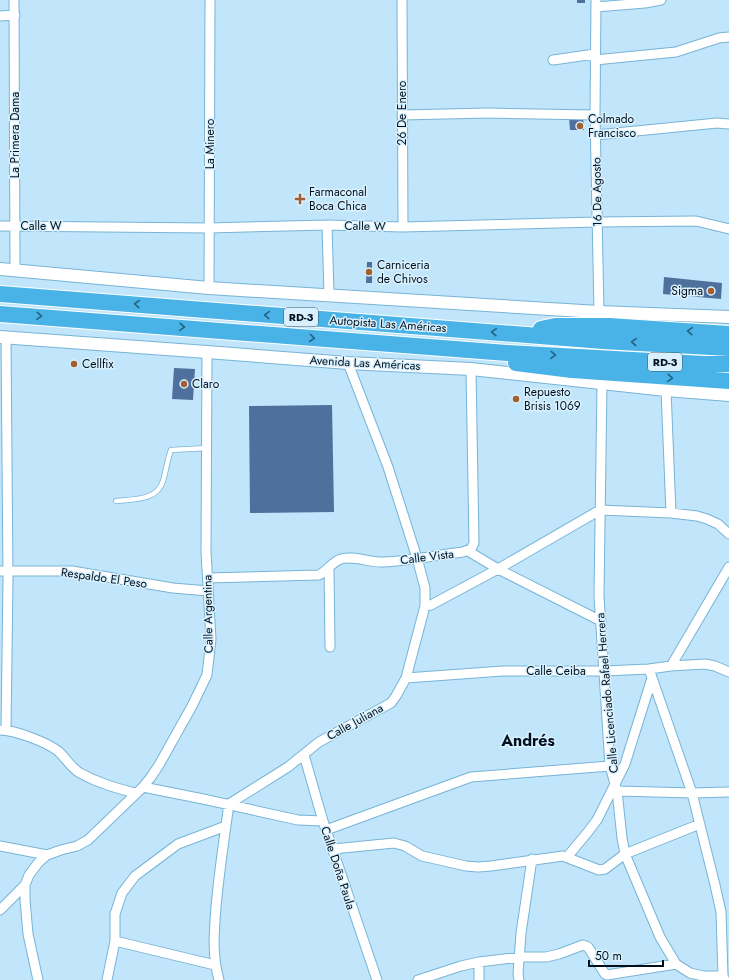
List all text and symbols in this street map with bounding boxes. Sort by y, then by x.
street label: 26 De Enero [393,80,411,145]
street label: La Primera Dama [6,92,24,178]
place label: Colmado Francisco [588,110,636,142]
street label: La Minero [201,118,219,169]
marker: Colmado Francisco [575,121,585,131]
street label: 16 De Agosto [587,157,607,227]
place label: Farmaconal Boca Chica [309,183,367,215]
marker: Farmaconal Boca Chica [294,193,306,205]
street label: Calle W [20,217,62,235]
street label: Calle W [344,217,386,235]
place label: Carniceria de Chivos [377,256,430,288]
marker: Carniceria de Chivos [364,267,374,277]
place label: Sigma [671,282,703,300]
marker: Sigma [706,286,716,296]
one-way arrow [134,300,140,309]
road number: RD-3 [284,308,318,326]
one-way arrow [264,310,270,319]
street label: Autopista Las Américas [329,311,447,337]
one-way arrow [36,312,42,321]
one-way arrow [179,323,186,332]
one-way arrow [687,327,693,336]
one-way arrow [491,328,497,337]
one-way arrow [309,334,315,343]
one-way arrow [631,338,637,347]
street label: Avenida Las Américas [309,351,421,375]
one-way arrow [550,351,556,360]
road number: RD-3 [648,353,682,371]
place label: Cellfix [82,355,114,373]
marker: Cellfix [69,359,79,369]
one-way arrow [667,373,673,382]
place label: Claro [192,375,220,393]
marker: Claro [179,379,189,389]
place label: Repuesto Brisis 1069 [524,383,581,415]
marker: Repuesto Brisis 1069 [511,394,521,404]
street label: Calle Vista [399,545,455,569]
street label: Respaldo El Peso [60,563,149,593]
street label: Calle Argentina [198,574,218,653]
street label: Calle Licenciado Rafael Herrera [591,612,623,774]
street label: Calle Ceiba [526,662,586,680]
street label: Calle Juliana [323,699,387,745]
district label: Andrés [500,729,555,752]
street label: Calle Doña Paula [316,824,360,912]
scale bar [589,942,663,968]
text: 50 m [595,947,622,965]

